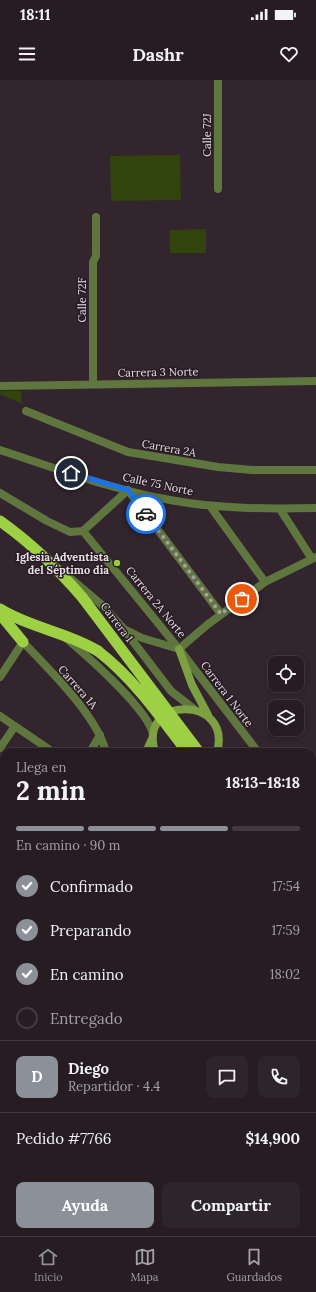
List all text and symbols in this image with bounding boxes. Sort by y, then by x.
text: 18:11 [20,5,51,24]
icon: menu [16,43,38,65]
text: Dashr [132,43,184,66]
icon: heart [278,43,300,65]
street label: Calle 72J [200,113,214,157]
street label: Calle 72F [75,277,89,323]
street label: Carrera 3 Norte [117,364,199,380]
street label: Carrera 2A [141,436,198,460]
pin [54,456,88,490]
icon: home [60,462,82,484]
street label: Calle 75 Norte [121,470,195,498]
courier [126,494,166,534]
icon: car [135,503,157,525]
place label: Iglesia Adventista del Séptimo dia [16,550,109,577]
marker: Iglesia Adventista del Séptimo dia [112,558,122,568]
street label: Carrera 2A Norte [123,564,189,640]
pin [225,582,259,616]
icon: bag [231,588,253,610]
street label: Carrera 1 [98,599,136,645]
map controls [268,656,304,736]
button: locate [268,656,304,692]
street label: Carrera 1 Norte [198,658,256,730]
street label: Carrera 1A [55,662,101,712]
button: layers [268,700,304,736]
text: Llega en [16,759,66,776]
text: 18:13–18:18 [226,773,300,792]
text: 2 min [16,774,86,807]
text: En camino · 90 m [16,837,120,854]
icon: check [16,875,38,897]
text: Confirmado [50,877,133,896]
text: 17:54 [272,878,300,895]
icon: check [16,919,38,941]
text: Preparando [50,921,131,940]
text: 17:59 [271,922,300,939]
icon: check [16,963,38,985]
text: En camino [50,965,124,984]
text: 18:02 [270,966,300,983]
text: Entregado [50,1009,122,1028]
button: chat [206,1056,248,1098]
button: phone [258,1056,300,1098]
text: Diego [68,1059,109,1078]
text: D [31,1067,43,1086]
text: Repartidor · 4.4 [68,1078,160,1095]
text: Pedido #7766 [16,1129,112,1148]
text: $14,900 [245,1129,300,1148]
button: Ayuda [16,1182,154,1228]
button: Compartir [162,1182,300,1228]
tab: Inicio [34,1246,63,1284]
tab: Mapa [131,1246,159,1284]
tab: Guardados [226,1246,282,1284]

